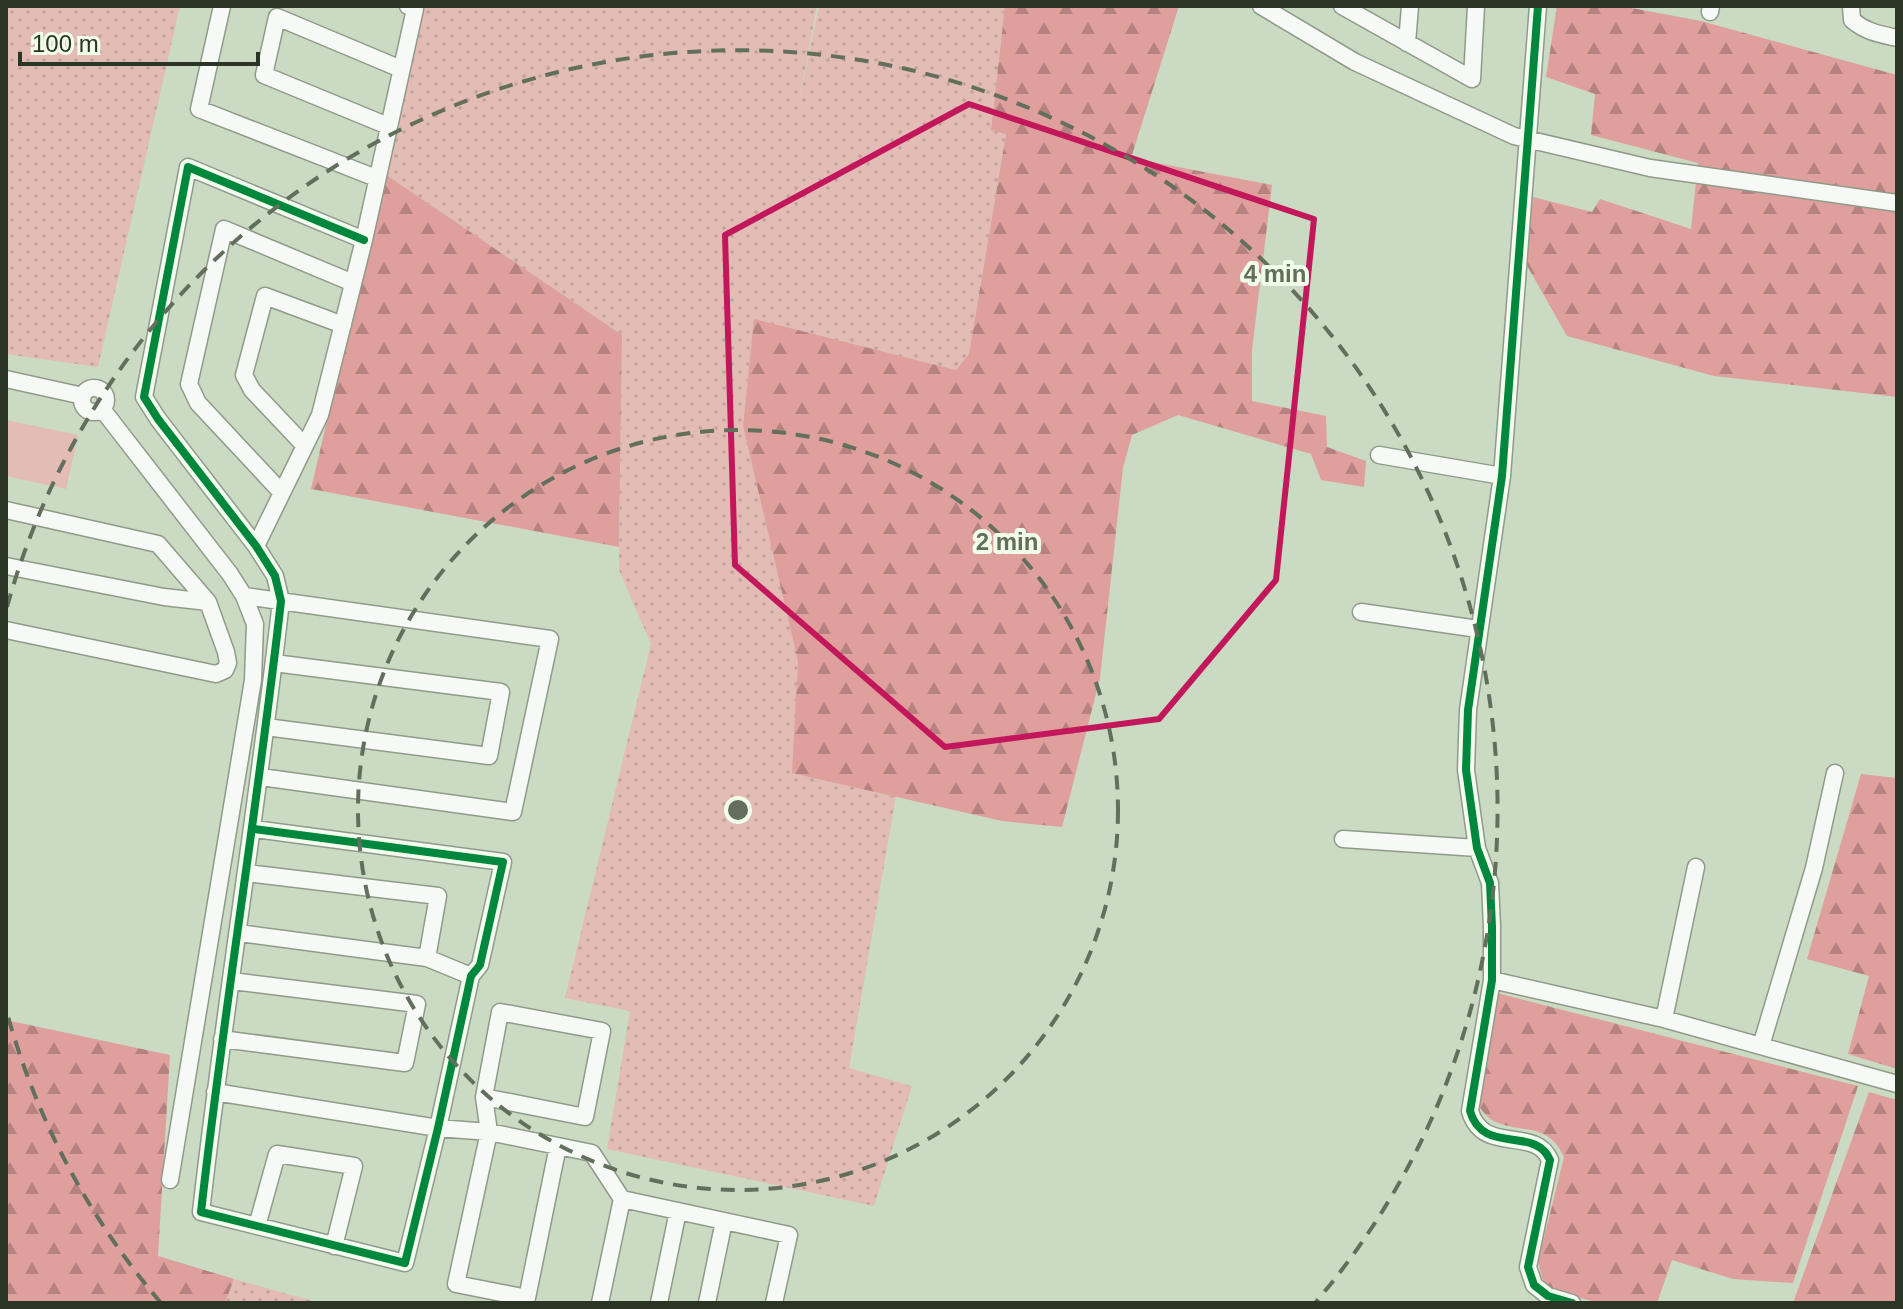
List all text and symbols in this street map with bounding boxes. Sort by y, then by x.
scale bar [20,16,258,66]
text: 100 m [32,30,99,57]
text: 4 min [1244,260,1306,287]
text: 2 min [976,528,1038,555]
centre of rings [724,796,752,824]

